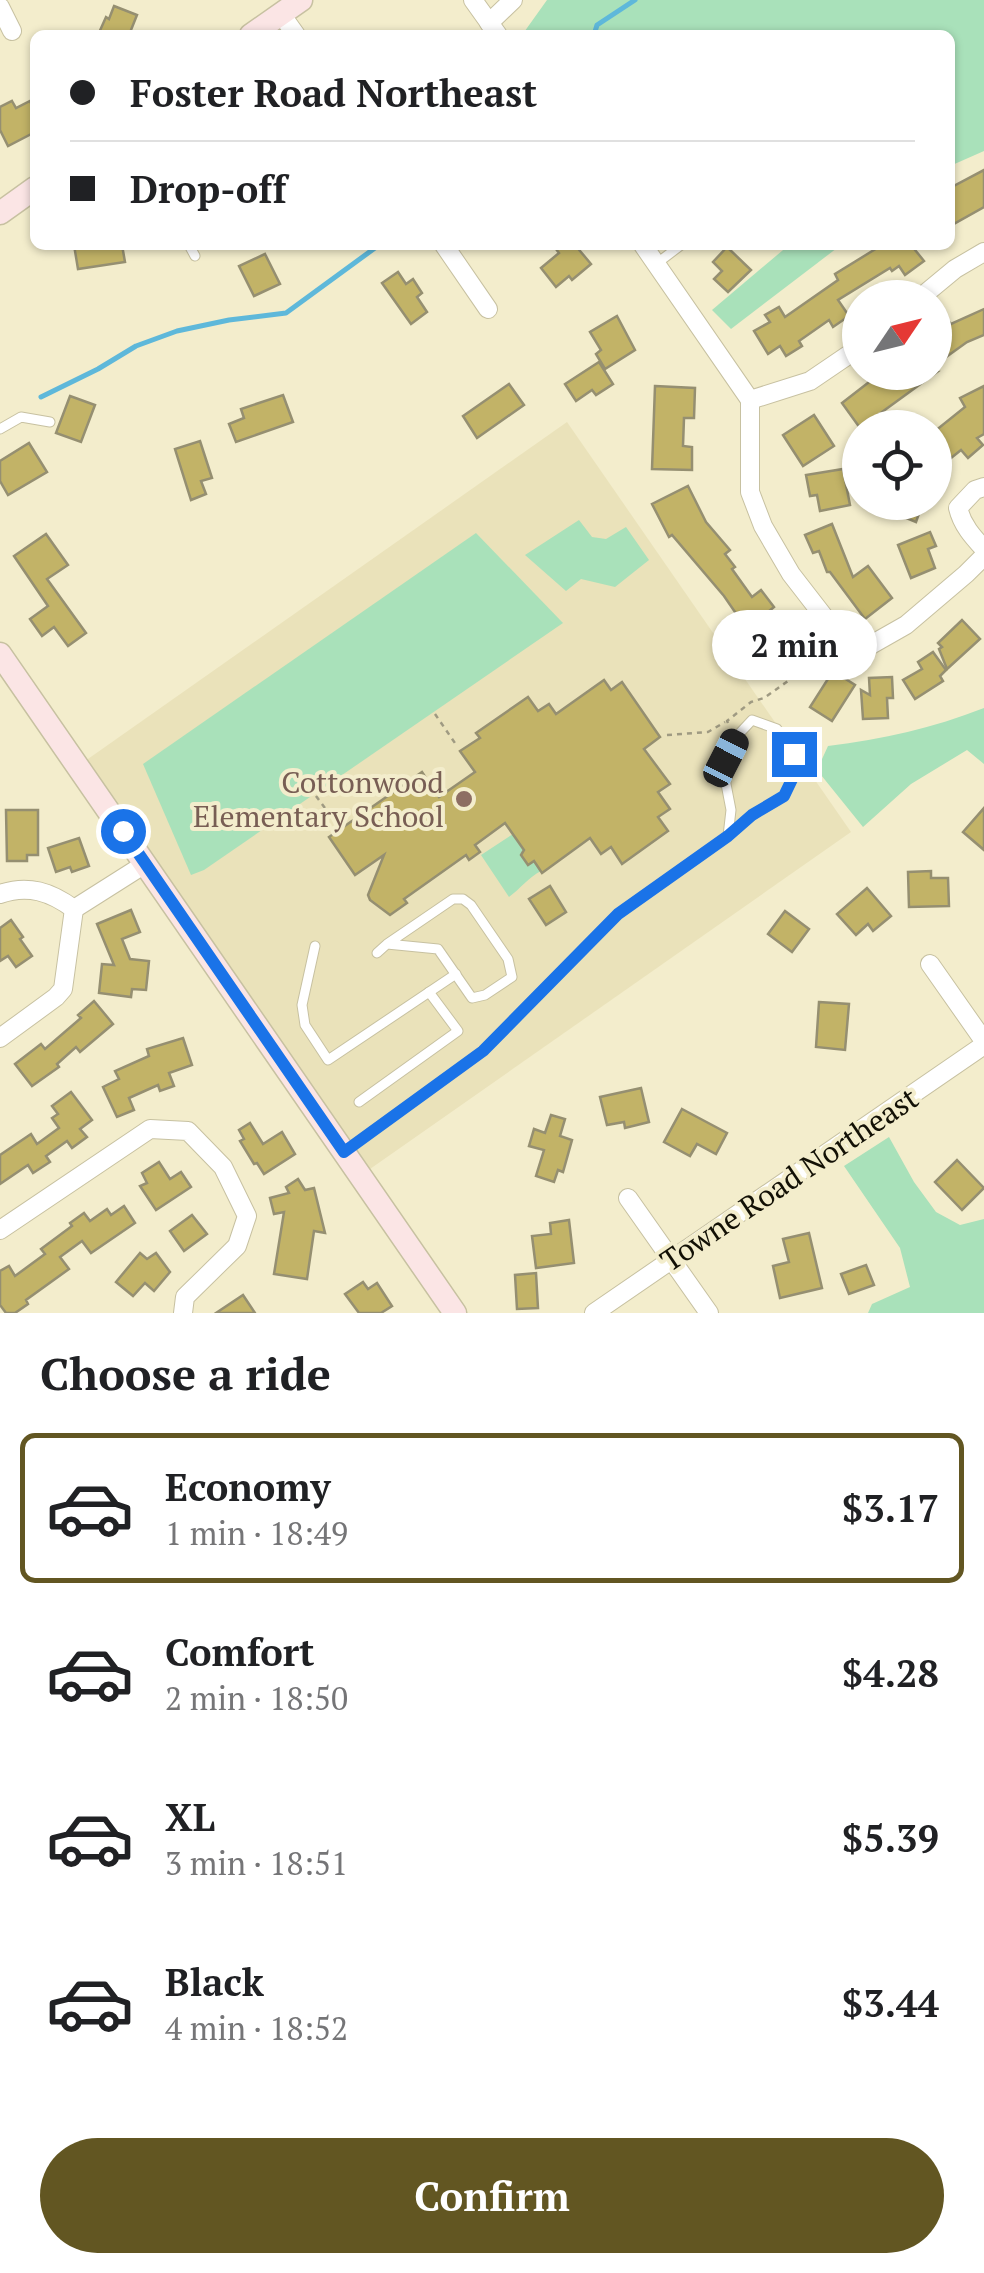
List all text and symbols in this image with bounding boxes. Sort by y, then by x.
text: Foster Road Northeast [130,68,537,118]
text: Drop-off [130,164,287,214]
north arrow [842,280,952,390]
map controls [842,280,952,520]
button: locate [842,410,952,520]
callout: 2 min [712,609,876,679]
text: 2 min [751,624,838,666]
car [699,724,753,792]
route end [772,732,817,777]
place label: Cottonwood Elementary School [193,762,444,836]
marker: Cottonwood Elementary School [453,788,475,810]
route start [101,809,146,854]
street label: Towne Road Northeast [652,1078,926,1280]
text: Choose a ride [40,1343,331,1403]
text: Economy [165,1462,331,1512]
icon: car [45,1463,135,1553]
text: $3.17 [842,1483,939,1533]
text: 1 min · 18:49 [165,1512,348,1554]
text: Comfort [165,1627,314,1677]
icon: car [45,1628,135,1718]
text: $4.28 [842,1648,939,1698]
text: 2 min · 18:50 [165,1677,348,1719]
text: XL [165,1792,215,1842]
icon: car [45,1793,135,1883]
text: $5.39 [842,1813,939,1863]
text: 3 min · 18:51 [165,1842,348,1884]
text: Black [165,1957,264,2007]
icon: car [45,1958,135,2048]
text: $3.44 [842,1978,939,2028]
text: 4 min · 18:52 [165,2007,348,2049]
button: Confirm [40,2138,944,2253]

